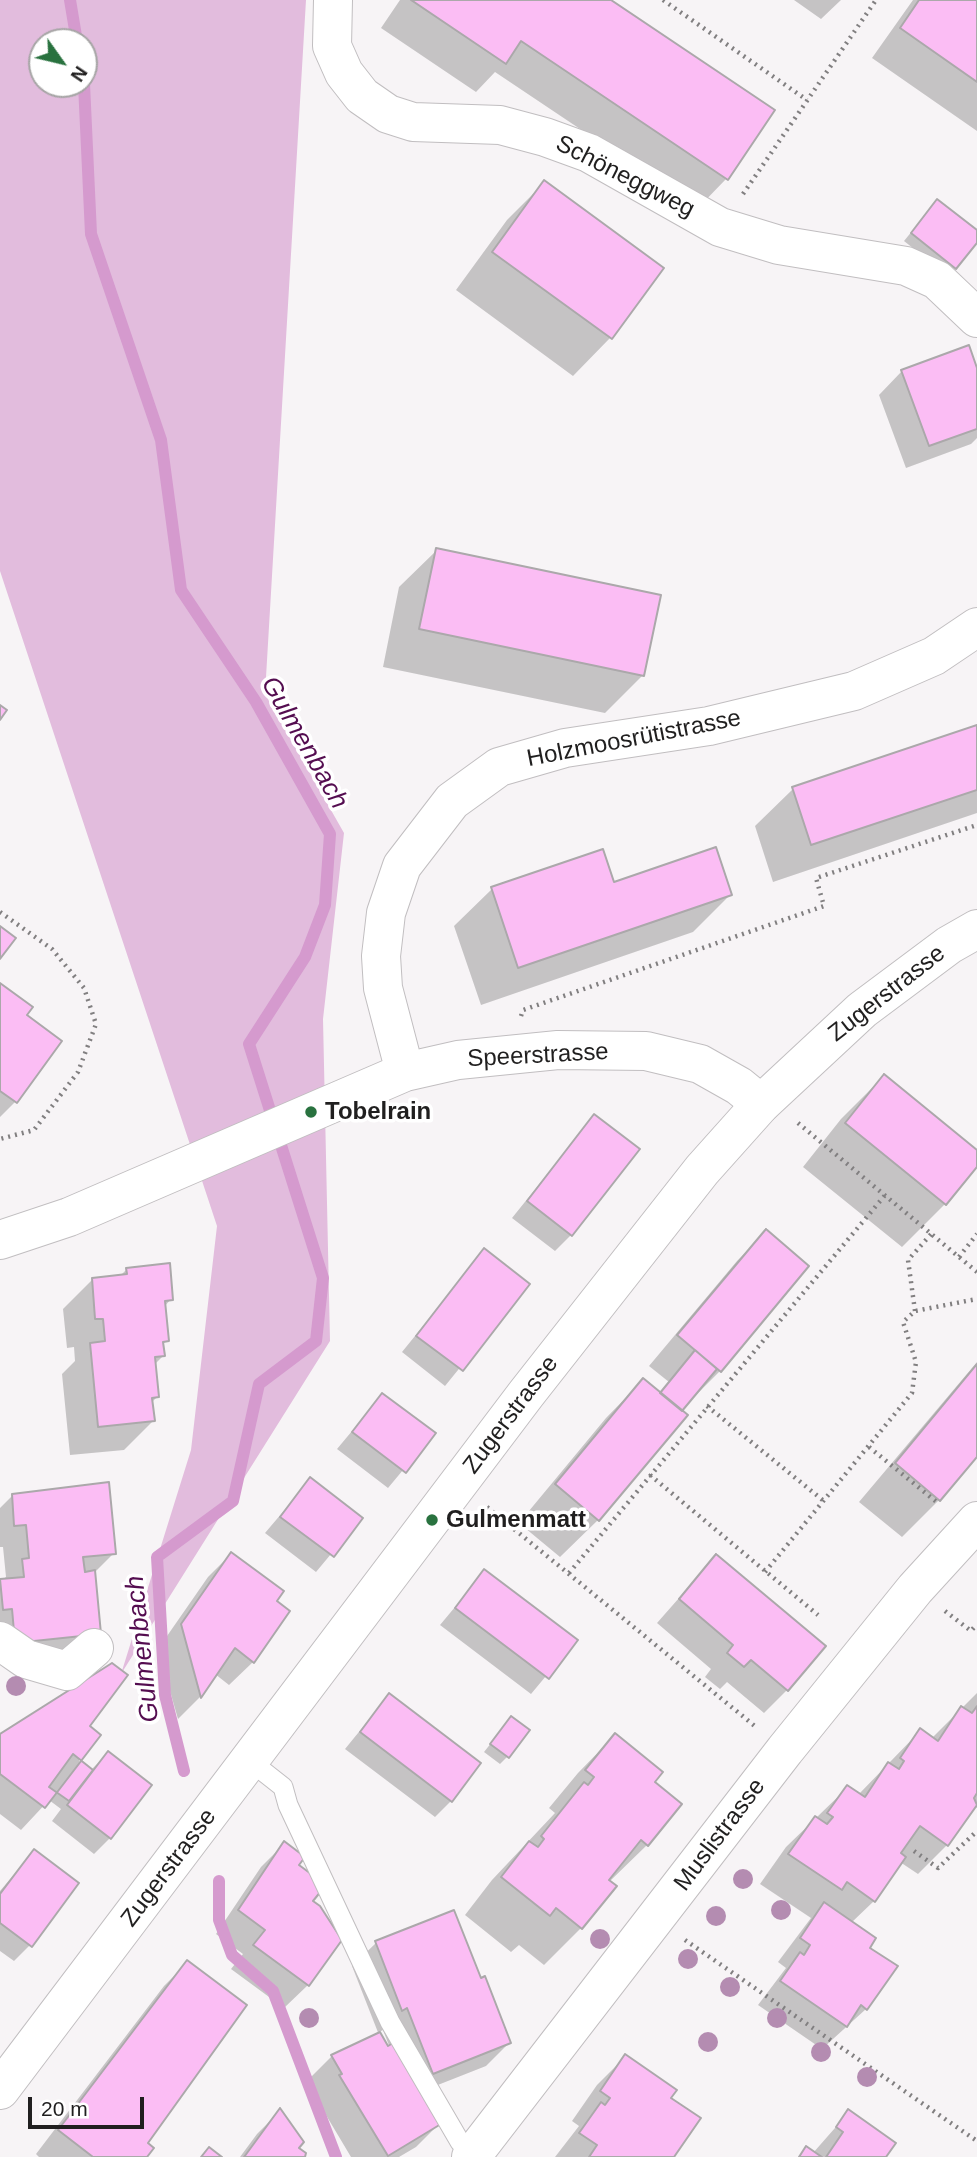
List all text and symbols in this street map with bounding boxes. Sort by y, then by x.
north arrow [28,28,98,98]
text: N [67,62,92,85]
street label: Schöneggweg [551,130,699,224]
water label: Gulmenbach [254,671,354,815]
street label: Holzmoosrütistrasse [525,704,743,774]
street label: Zugerstrasse [823,940,951,1048]
street label: Speerstrasse [467,1038,609,1074]
place label: Tobelrain [325,1098,431,1126]
marker: Tobelrain [303,1104,319,1120]
street label: Zugerstrasse [457,1350,565,1480]
place label: Gulmenmatt [446,1506,586,1534]
marker: Gulmenmatt [424,1512,440,1528]
water label: Gulmenbach [120,1574,166,1724]
street label: Muslistrasse [668,1773,772,1897]
street label: Zugerstrasse [115,1803,223,1933]
scale bar [32,2084,147,2128]
text: 20 m [41,2097,88,2120]

